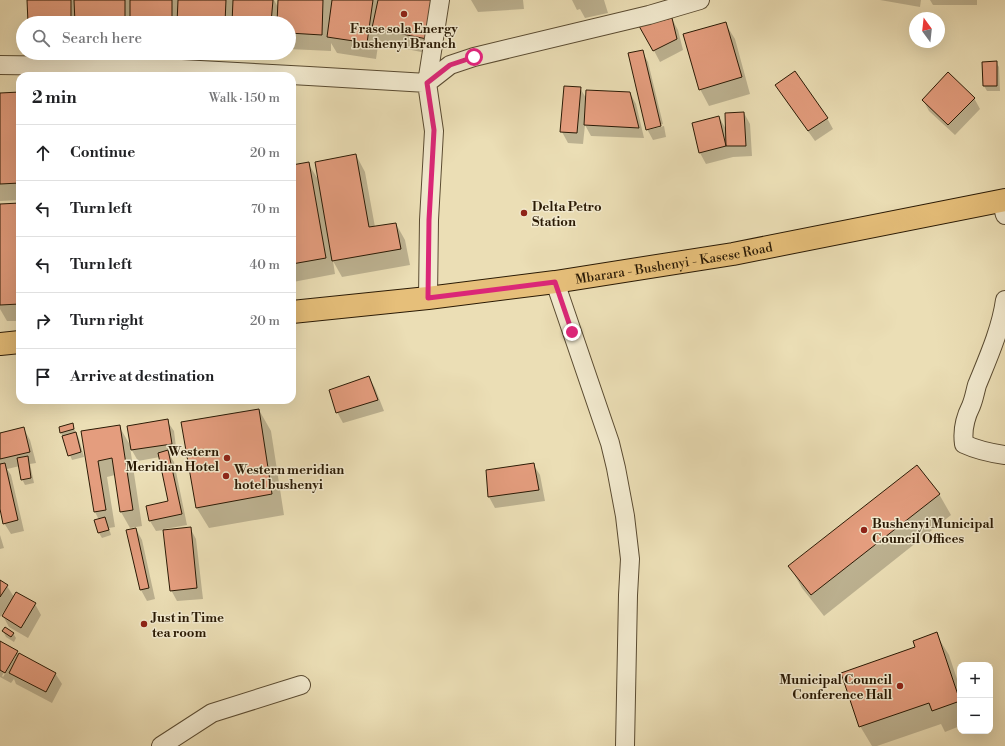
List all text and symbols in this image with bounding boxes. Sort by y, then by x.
marker: Frase sola Energy bushenyi Branch [399,9,409,19]
north arrow [909,12,945,48]
search box [16,16,296,60]
place label: Frase sola Energy bushenyi Branch [350,21,458,52]
icon: search [30,27,52,49]
text: Search here [62,29,142,48]
route start [465,48,483,66]
text: 2 min [32,87,77,109]
text: Walk · 150 m [209,90,280,106]
icon: ahead [32,142,54,164]
text: Continue [70,143,135,162]
text: 20 m [250,145,280,161]
icon: left [32,198,54,220]
text: Turn left [70,199,132,218]
place label: Delta Petro Station [532,199,602,230]
text: 70 m [251,201,280,217]
marker: Delta Petro Station [519,208,529,218]
street label: Mbarara - Bushenyi - Kasese Road [574,239,775,288]
icon: left [32,254,54,276]
text: Turn left [70,255,132,274]
text: 40 m [250,257,280,273]
icon: right [32,310,54,332]
text: Turn right [70,311,144,330]
text: 20 m [250,313,280,329]
route end [563,323,581,341]
icon: arrive [32,366,54,388]
text: Arrive at destination [70,367,214,386]
place label: Western Meridian Hotel [125,444,220,475]
marker: Western Meridian Hotel [222,453,232,463]
place label: Western meridian hotel bushenyi [233,462,344,493]
marker: Western meridian hotel bushenyi [221,471,231,481]
place label: Bushenyi Municipal Council Offices [872,516,994,547]
marker: Bushenyi Municipal Council Offices [859,525,869,535]
place label: Just in Time tea room [150,610,224,641]
marker: Just in Time tea room [139,619,149,629]
map controls [957,662,993,734]
button: + [957,662,993,698]
place label: Municipal Council Conference Hall [779,672,893,703]
marker: Municipal Council Conference Hall [895,681,905,691]
button: − [957,698,993,734]

